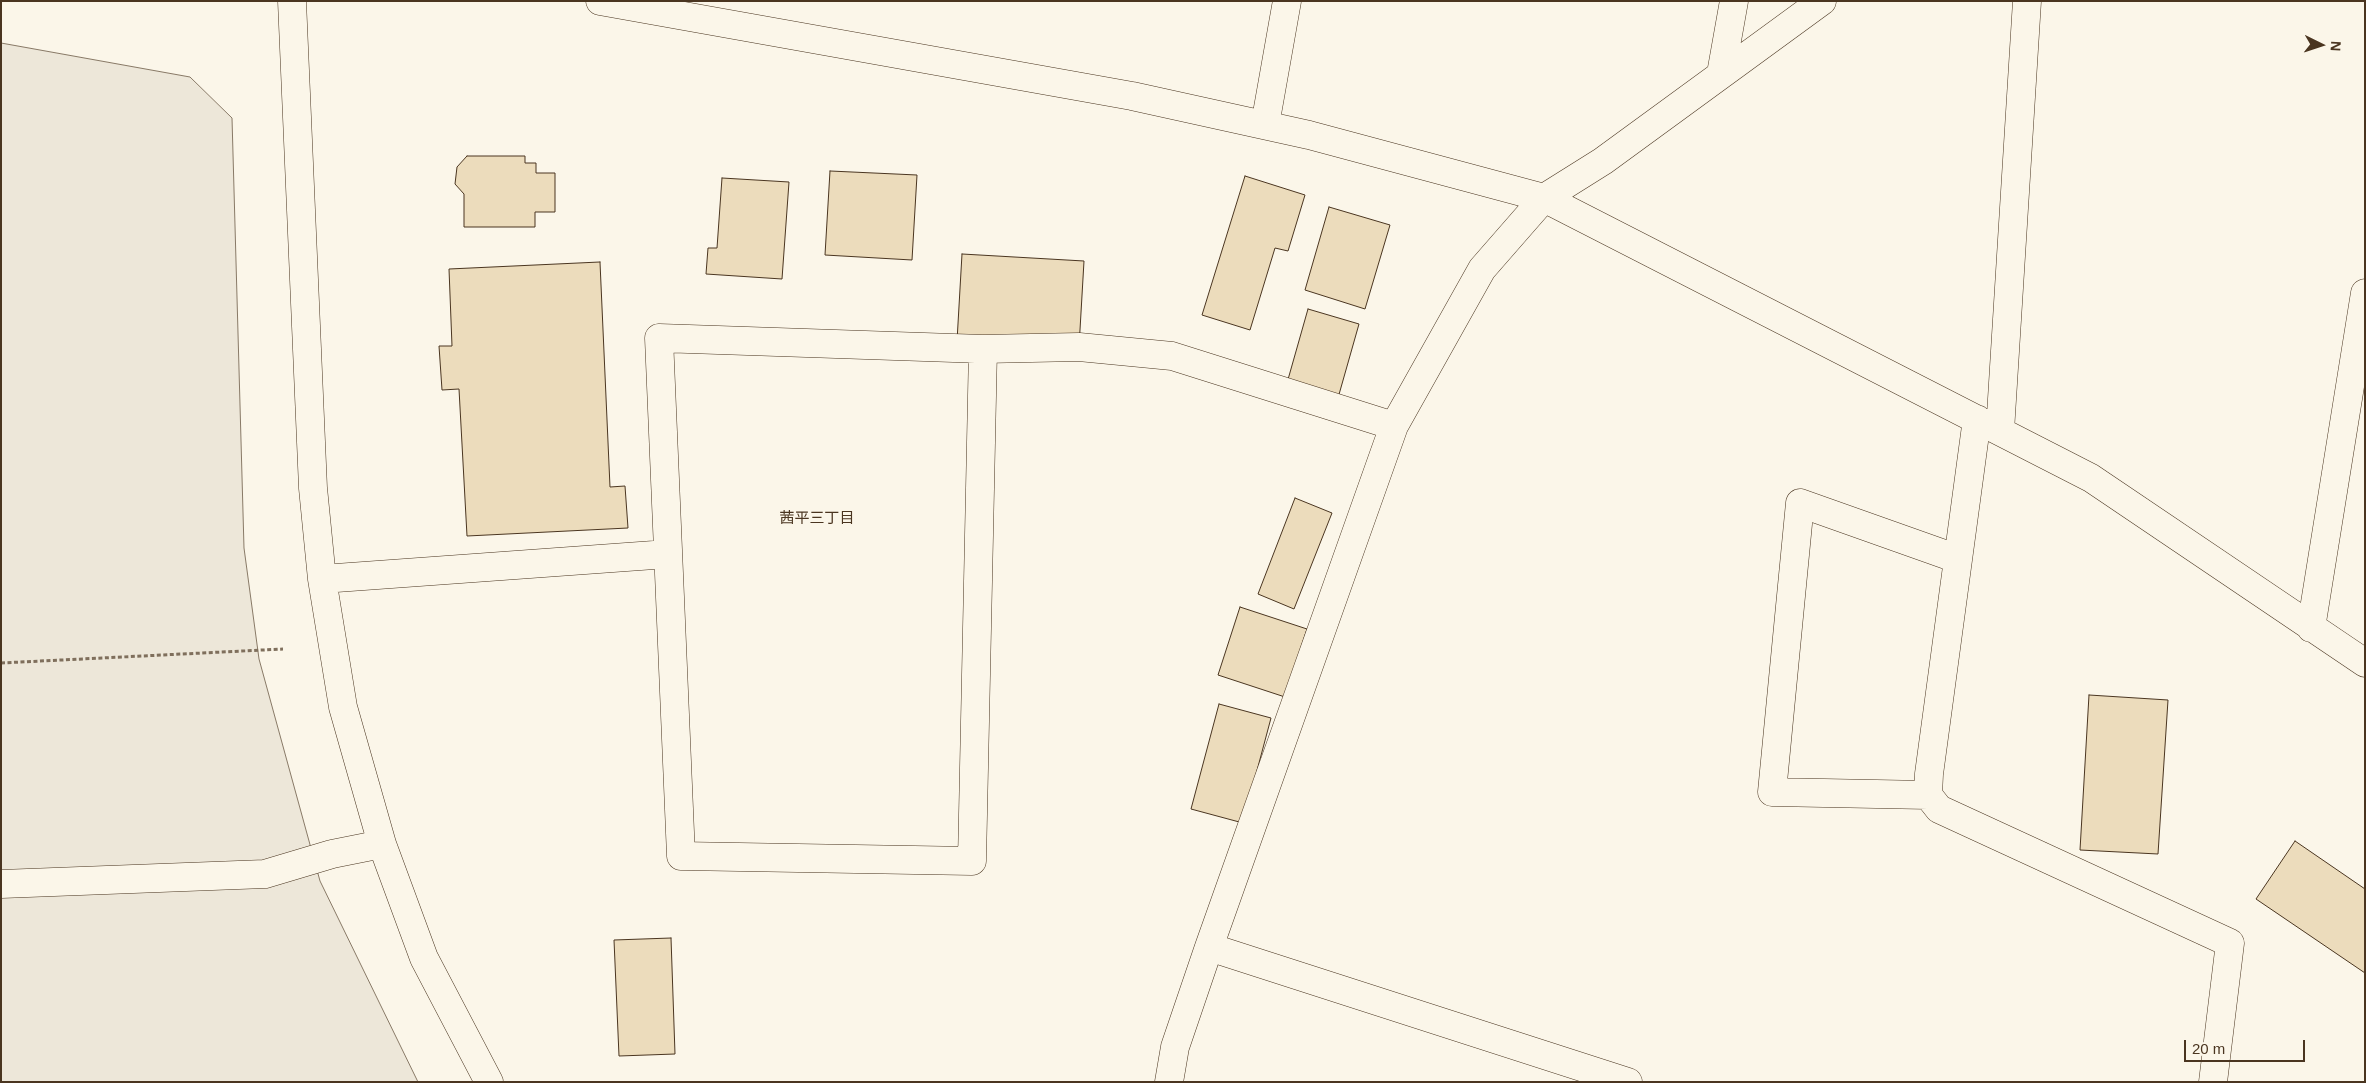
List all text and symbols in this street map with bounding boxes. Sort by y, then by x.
north arrow [2296,20,2346,70]
text: N [2328,40,2344,52]
district label: 茜平三丁目 [780,510,854,528]
scale bar [2186,1030,2307,1062]
text: 20 m [2192,1040,2225,1057]

